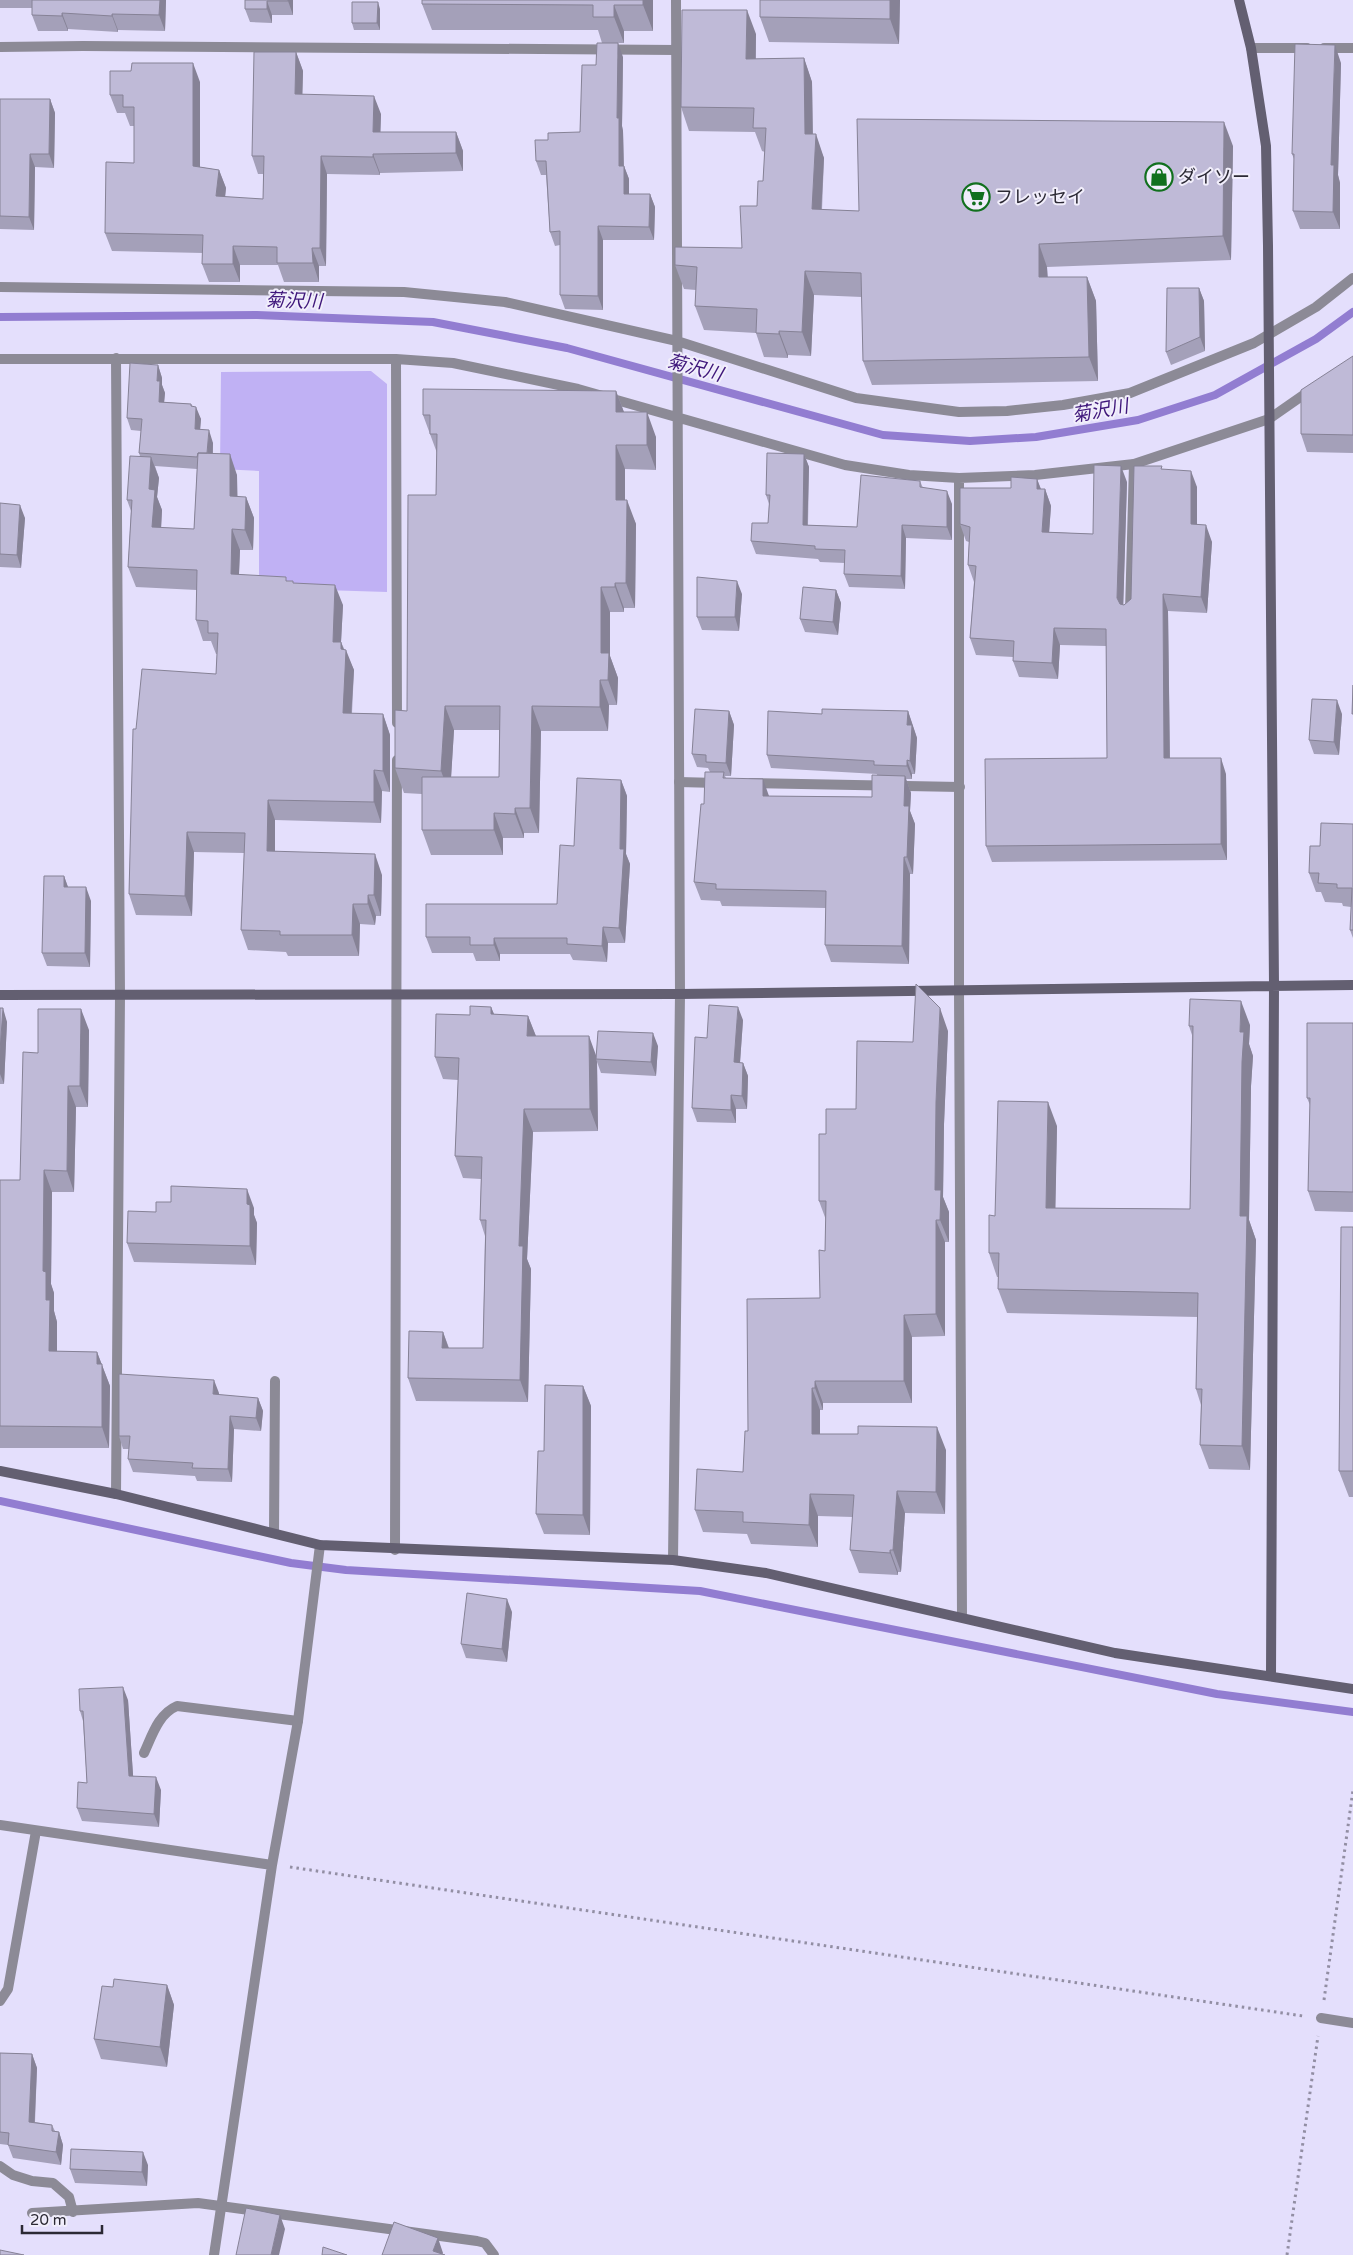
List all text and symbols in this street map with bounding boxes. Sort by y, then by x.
shop icon: ダイソー [1144,162,1174,192]
place label: ダイソー [1178,166,1250,188]
supermarket icon: フレッセイ [961,182,991,212]
place label: フレッセイ [995,186,1085,208]
water label: 菊沢川 [265,289,325,313]
water label: 菊沢川 [664,350,727,386]
water label: 菊沢川 [1070,395,1132,427]
scale bar [22,2202,102,2234]
text: 20 m [30,2211,67,2229]

